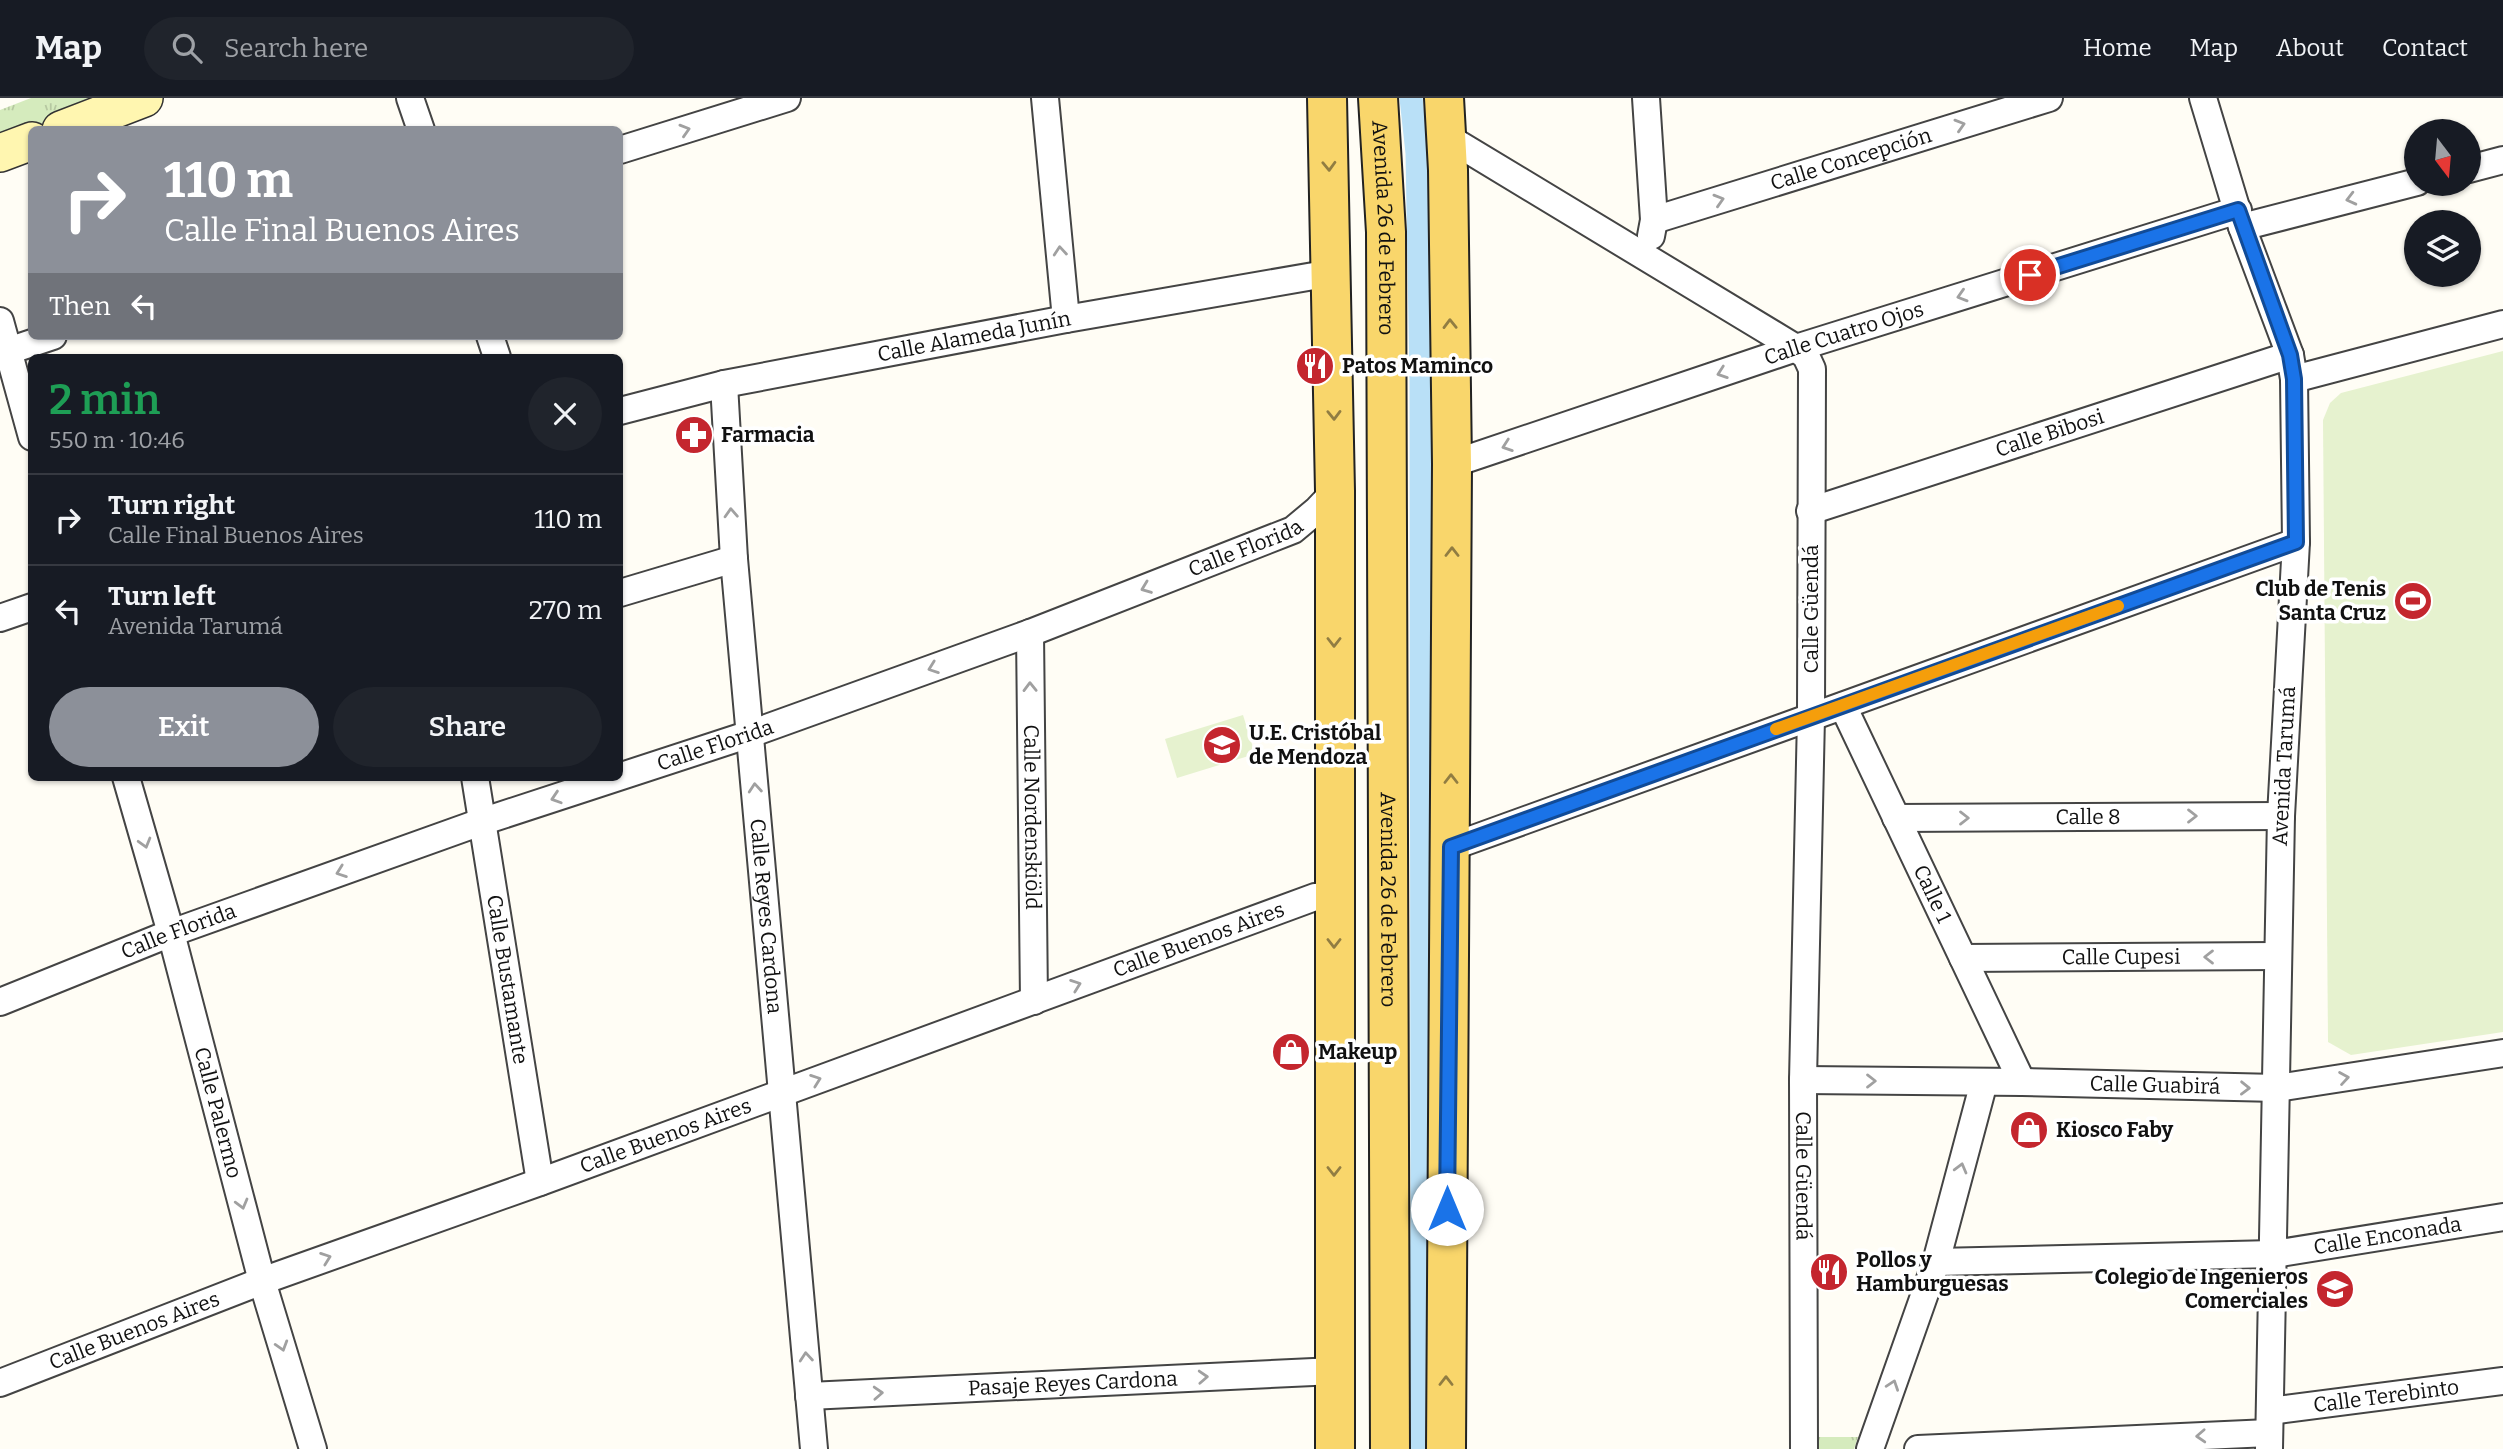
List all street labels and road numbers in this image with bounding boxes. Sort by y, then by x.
street label: Avenida 26 de Febrero [1366,120,1399,335]
street label: Calle Concepción [1767,122,1935,196]
street label: Calle Cuatro Ojos [1761,296,1927,371]
street label: Calle Alameda Junín [875,305,1073,368]
street label: Calle Bibosi [1992,403,2107,463]
street label: Calle Florida [1185,513,1309,583]
street label: Calle Güendá [1798,544,1824,674]
street label: Avenida Tarumá [2267,685,2301,846]
street label: Calle Florida [654,714,777,777]
street label: Calle Nordenskiöld [1018,724,1046,910]
street label: Avenida 26 de Febrero [1375,792,1402,1007]
street label: Calle 8 [2055,804,2121,830]
street label: Calle Reyes Cardona [744,817,788,1016]
street label: Calle 1 [1908,861,1957,927]
street label: Calle Bustamante [481,893,534,1066]
street label: Calle Buenos Aires [1109,896,1288,983]
street label: Calle Florida [117,898,240,965]
street label: Calle Cupesi [2062,944,2180,970]
street label: Calle Palermo [188,1044,248,1181]
street label: Calle Guabirá [2089,1071,2221,1100]
street label: Calle Buenos Aires [576,1092,755,1179]
street label: Calle Güendá [1790,1111,1816,1241]
street label: Calle Enconada [2312,1211,2464,1260]
street label: Calle Buenos Aires [45,1286,223,1376]
street label: Pasaje Reyes Cardona [967,1365,1179,1401]
street label: Calle Terebinto [2312,1374,2460,1418]

